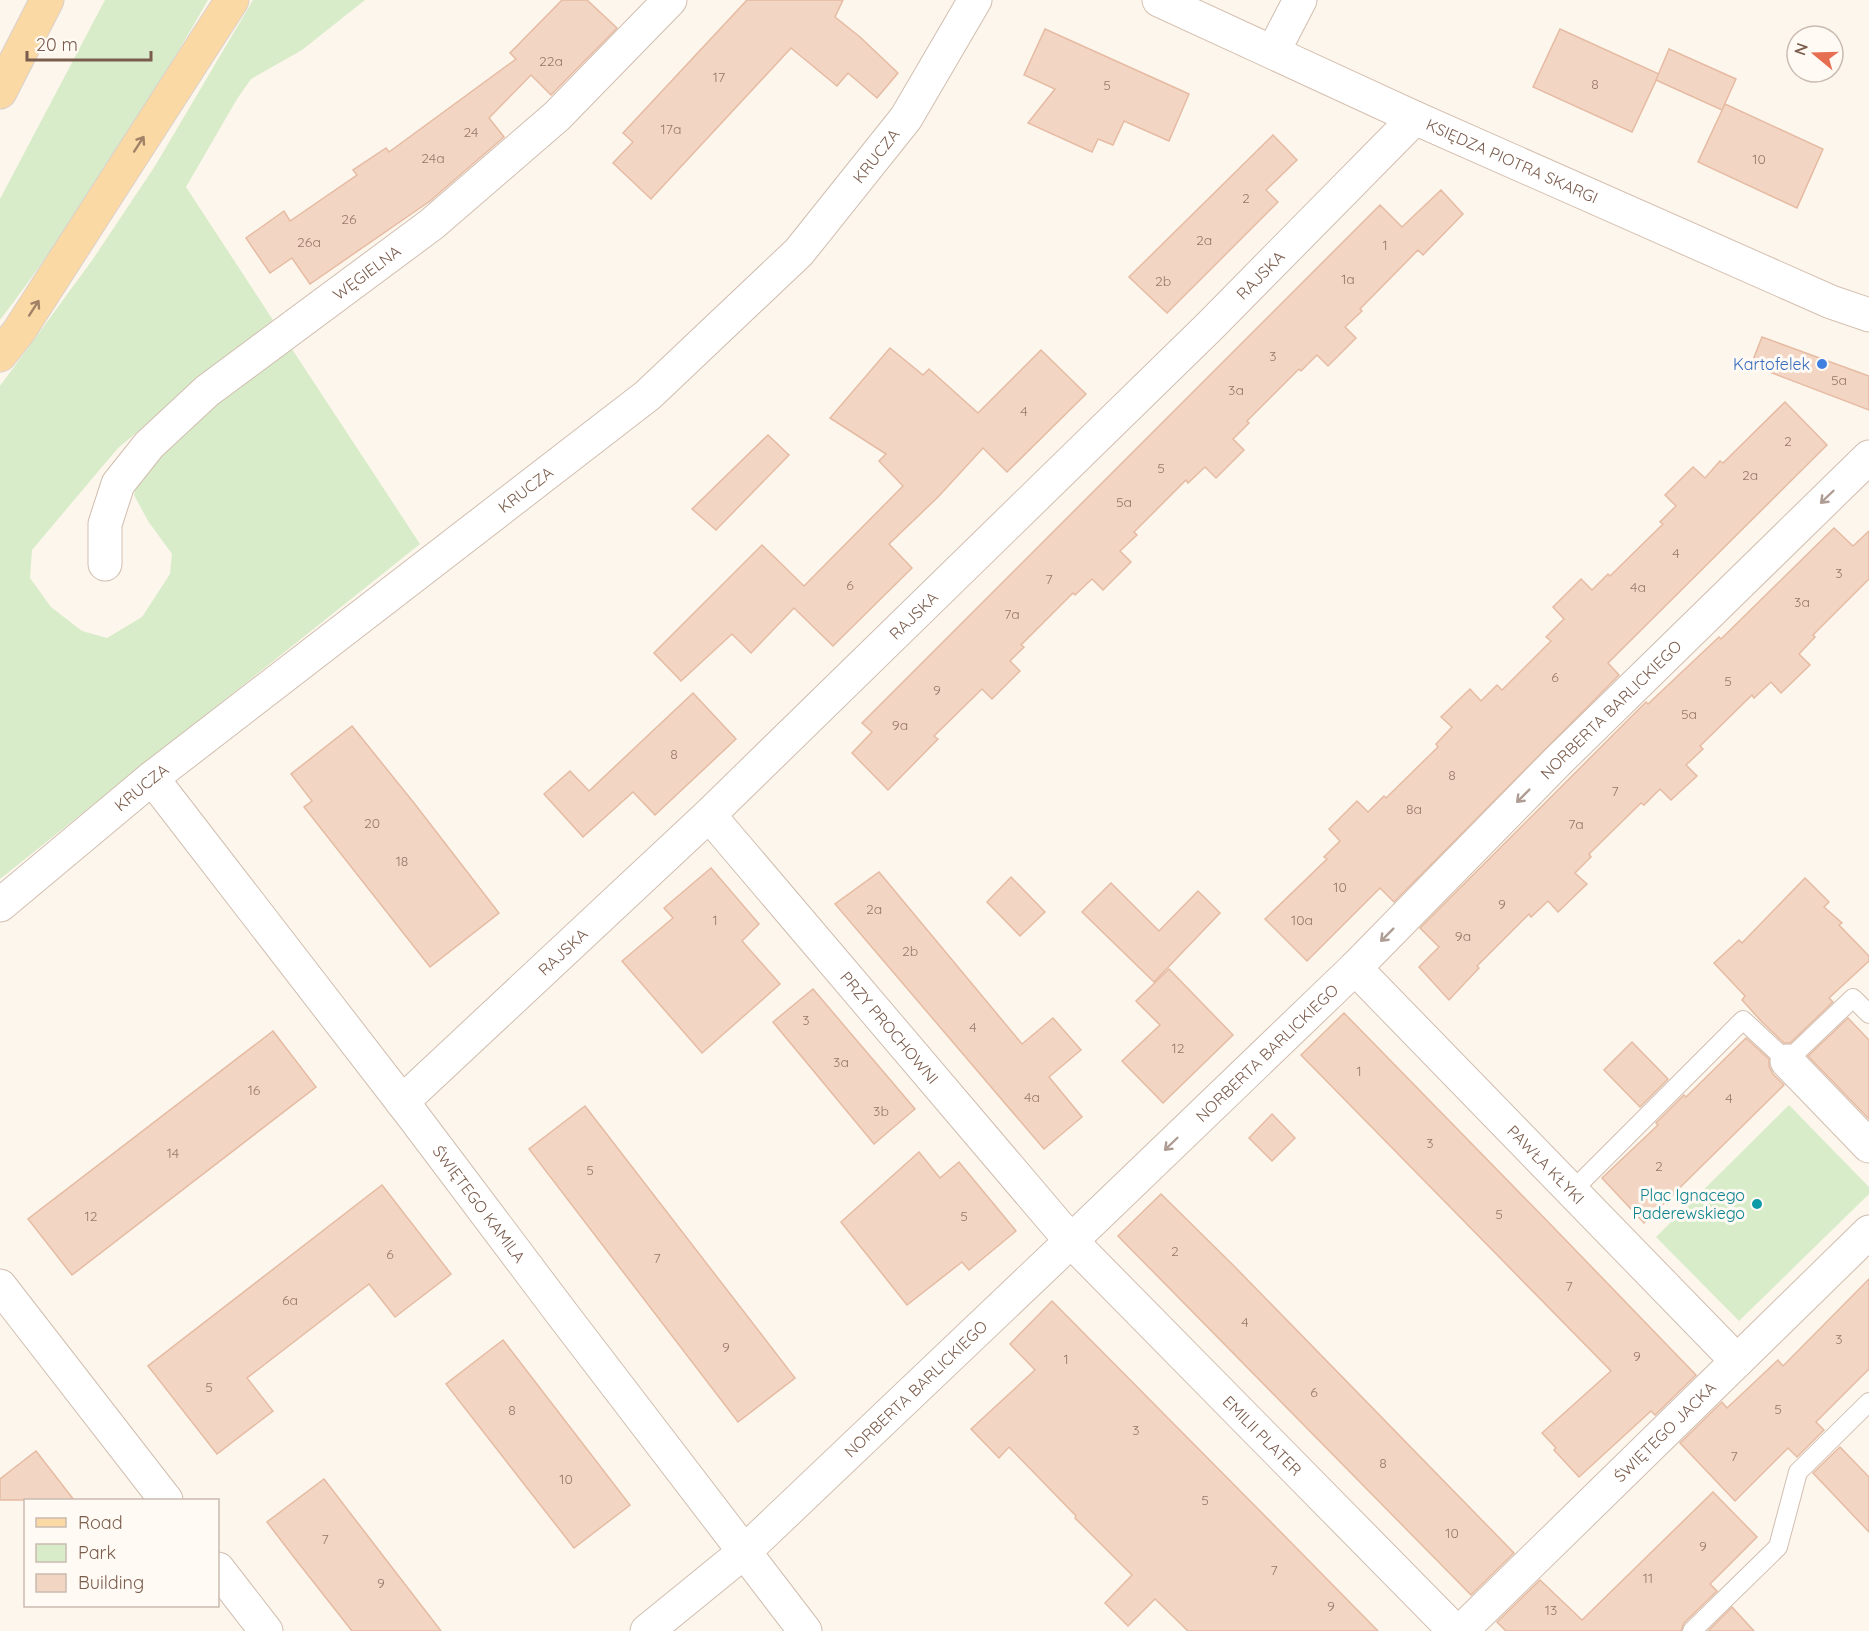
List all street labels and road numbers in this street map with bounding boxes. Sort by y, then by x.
street label: KSIĘDZA PIOTRA SKARGI [1423,114,1601,208]
street label: KRUCZA [848,124,904,187]
street label: WĘGIELNA [329,241,405,304]
street label: RAJSKA [1232,246,1289,304]
street label: KRUCZA [494,462,557,517]
street label: RAJSKA [885,587,942,644]
street label: NORBERTA BARLICKIEGO [1536,636,1686,783]
street label: KRUCZA [110,759,172,815]
street label: RAJSKA [534,924,592,980]
street label: PRZY PROCHOWNI [836,967,943,1088]
street label: NORBERTA BARLICKIEGO [1191,980,1342,1126]
street label: PAWŁA KŁYKI [1503,1121,1589,1208]
street label: ŚWIĘTEGO KAMILA [429,1141,530,1266]
street label: NORBERTA BARLICKIEGO [840,1316,991,1461]
street label: ŚWIĘTEGO JACKA [1609,1377,1720,1486]
street label: EMILII PLATER [1219,1391,1306,1480]

